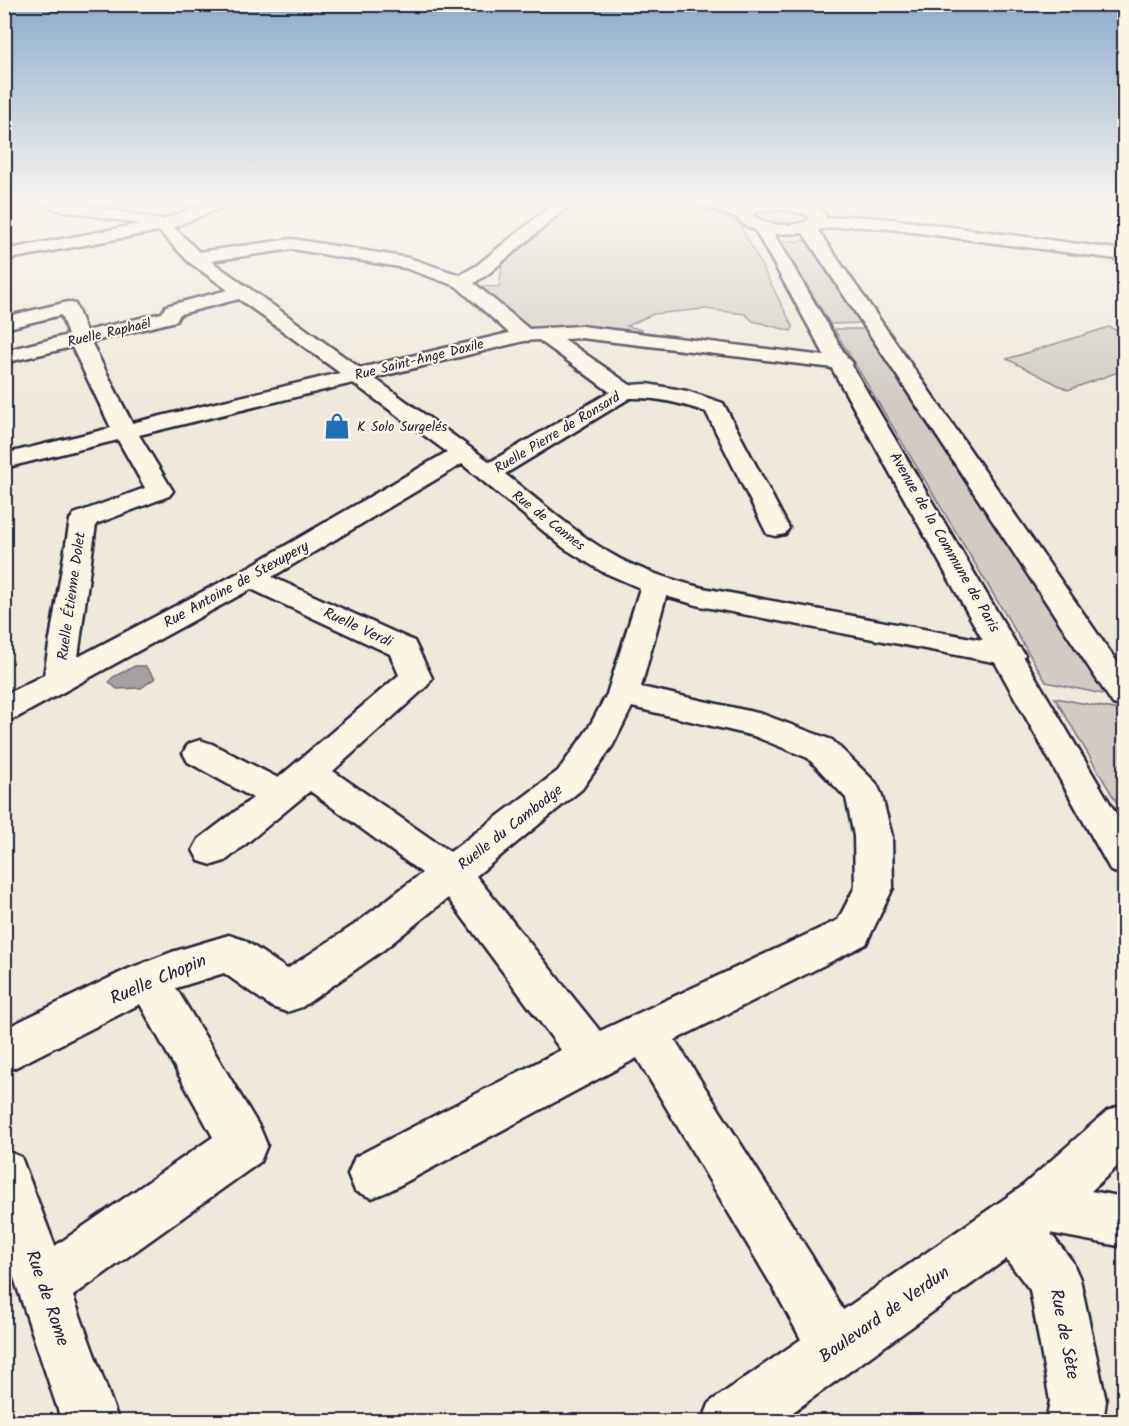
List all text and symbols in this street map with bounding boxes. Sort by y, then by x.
street label: Ruelle Raphaël [65,313,154,353]
street label: Rue Saint-Ange Doxile [352,333,487,387]
street label: Ruelle Pierre de Ronsard [490,386,626,479]
shop icon: K Solo Surgelés [322,411,352,441]
place label: K Solo Surgelés [357,416,447,438]
street label: Avenue de la Commune de Paris [882,448,1006,638]
street label: Rue de Cannes [507,485,590,557]
street label: Ruelle Étienne Dolet [51,530,93,662]
street label: Rue Antoine de Stexupery [159,534,314,635]
street label: Ruelle Verdi [319,601,397,655]
street label: Ruelle du Cambodge [453,779,568,877]
street label: Ruelle Chopin [106,947,211,1014]
street label: Rue de Rome [17,1247,77,1350]
street label: Boulevard de Verdun [813,1259,956,1371]
street label: Rue de Sète [1041,1287,1086,1382]

